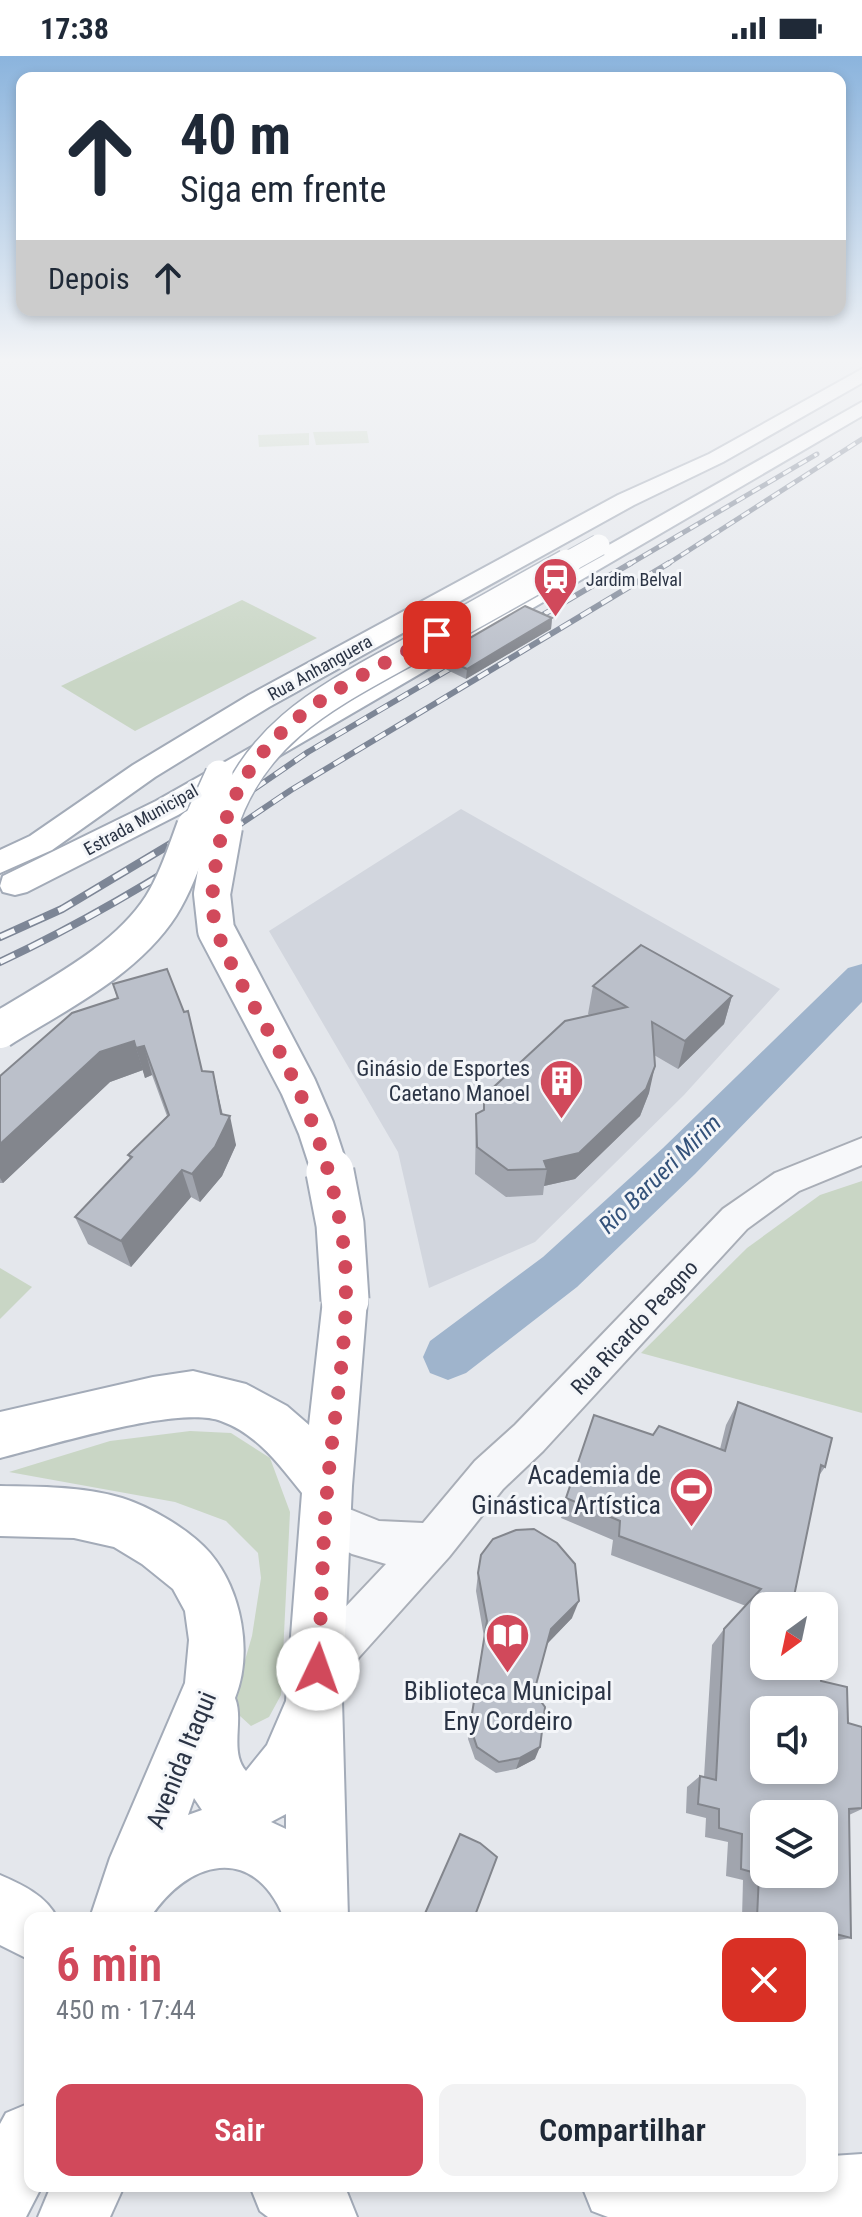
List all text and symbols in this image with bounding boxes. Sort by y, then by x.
text: 17:38 [40,11,109,46]
text: 40 m [180,102,291,168]
icon: ahead [48,104,152,208]
text: Siga em frente [180,169,386,211]
icon: ahead [146,256,190,300]
text: Depois [48,261,130,296]
station icon: Jardim Belval [531,556,579,619]
place label: Jardim Belval [586,569,682,590]
pin [403,601,471,669]
icon: arrive [415,613,459,657]
street label: Rua Anhanguera [264,630,376,705]
street label: Estrada Municipal [80,780,201,860]
place label: Ginásio de Esportes Caetano Manoel [356,1056,530,1106]
building icon: Ginásio de Esportes Caetano Manoel [537,1057,585,1120]
water label: Rio Barueri Mirim [593,1109,727,1239]
street label: Rua Ricardo Peagno [566,1255,703,1400]
place label: Academia de Ginástica Artística [471,1460,661,1520]
sports icon: Academia de Ginástica Artística [668,1466,716,1529]
north arrow [750,1592,838,1680]
map controls [750,1592,838,1888]
library icon: Biblioteca Municipal Eny Cordeiro [484,1612,532,1675]
position arrow [276,1627,360,1711]
place label: Biblioteca Municipal Eny Cordeiro [404,1676,612,1736]
street label: Avenida Itaqui [140,1687,222,1833]
button: sound [750,1696,838,1784]
button: layers [750,1800,838,1888]
text: 6 min [56,1936,162,1993]
button: close [722,1938,806,2022]
text: 450 m · 17:44 [56,1995,196,2025]
button: Sair [56,2084,423,2176]
button: Compartilhar [439,2084,806,2176]

